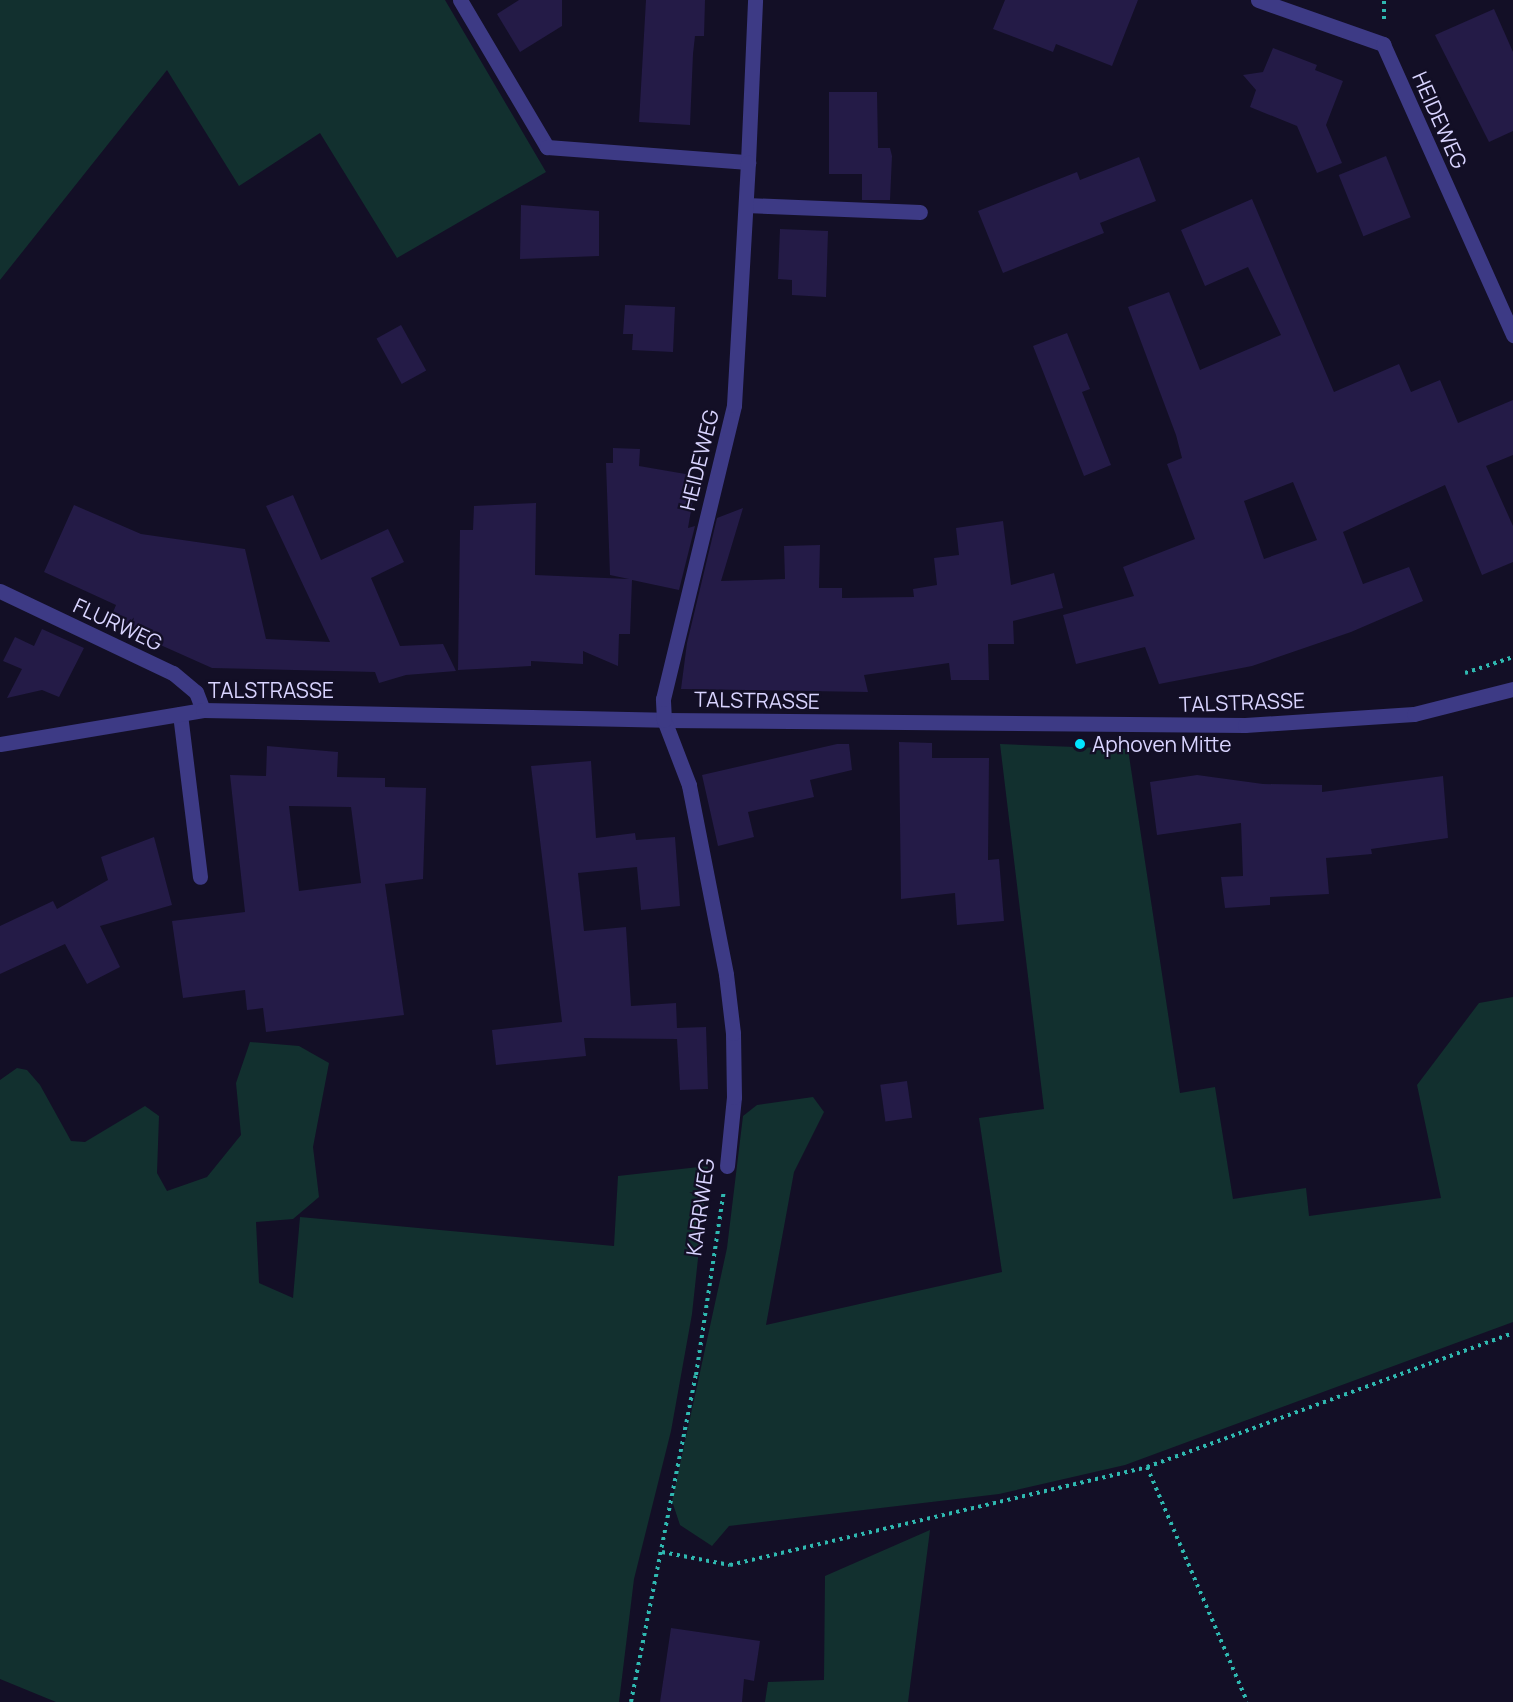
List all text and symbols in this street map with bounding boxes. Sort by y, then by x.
street label: HEIDEWEG [1408,68,1472,172]
street label: HEIDEWEG [674,407,724,513]
street label: FLURWEG [70,592,166,656]
street label: TALSTRASSE [208,677,334,703]
street label: TALSTRASSE [694,686,820,714]
street label: TALSTRASSE [1179,687,1305,717]
place label: Aphoven Mitte [1092,731,1231,757]
marker: Aphoven Mitte [1073,737,1087,751]
street label: KARRWEG [681,1157,719,1257]

